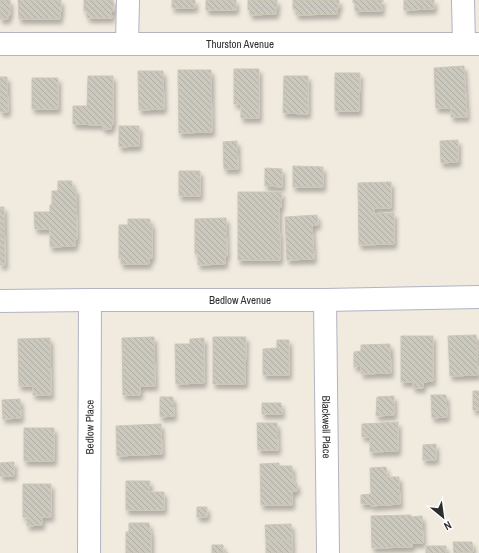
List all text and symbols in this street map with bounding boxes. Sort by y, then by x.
street label: Thurston Avenue [206,37,274,51]
street label: Bedlow Avenue [209,293,271,307]
street label: Blackwell Place [319,395,334,458]
street label: Bedlow Place [82,400,97,454]
north arrow [423,497,463,537]
text: N [442,518,454,533]

